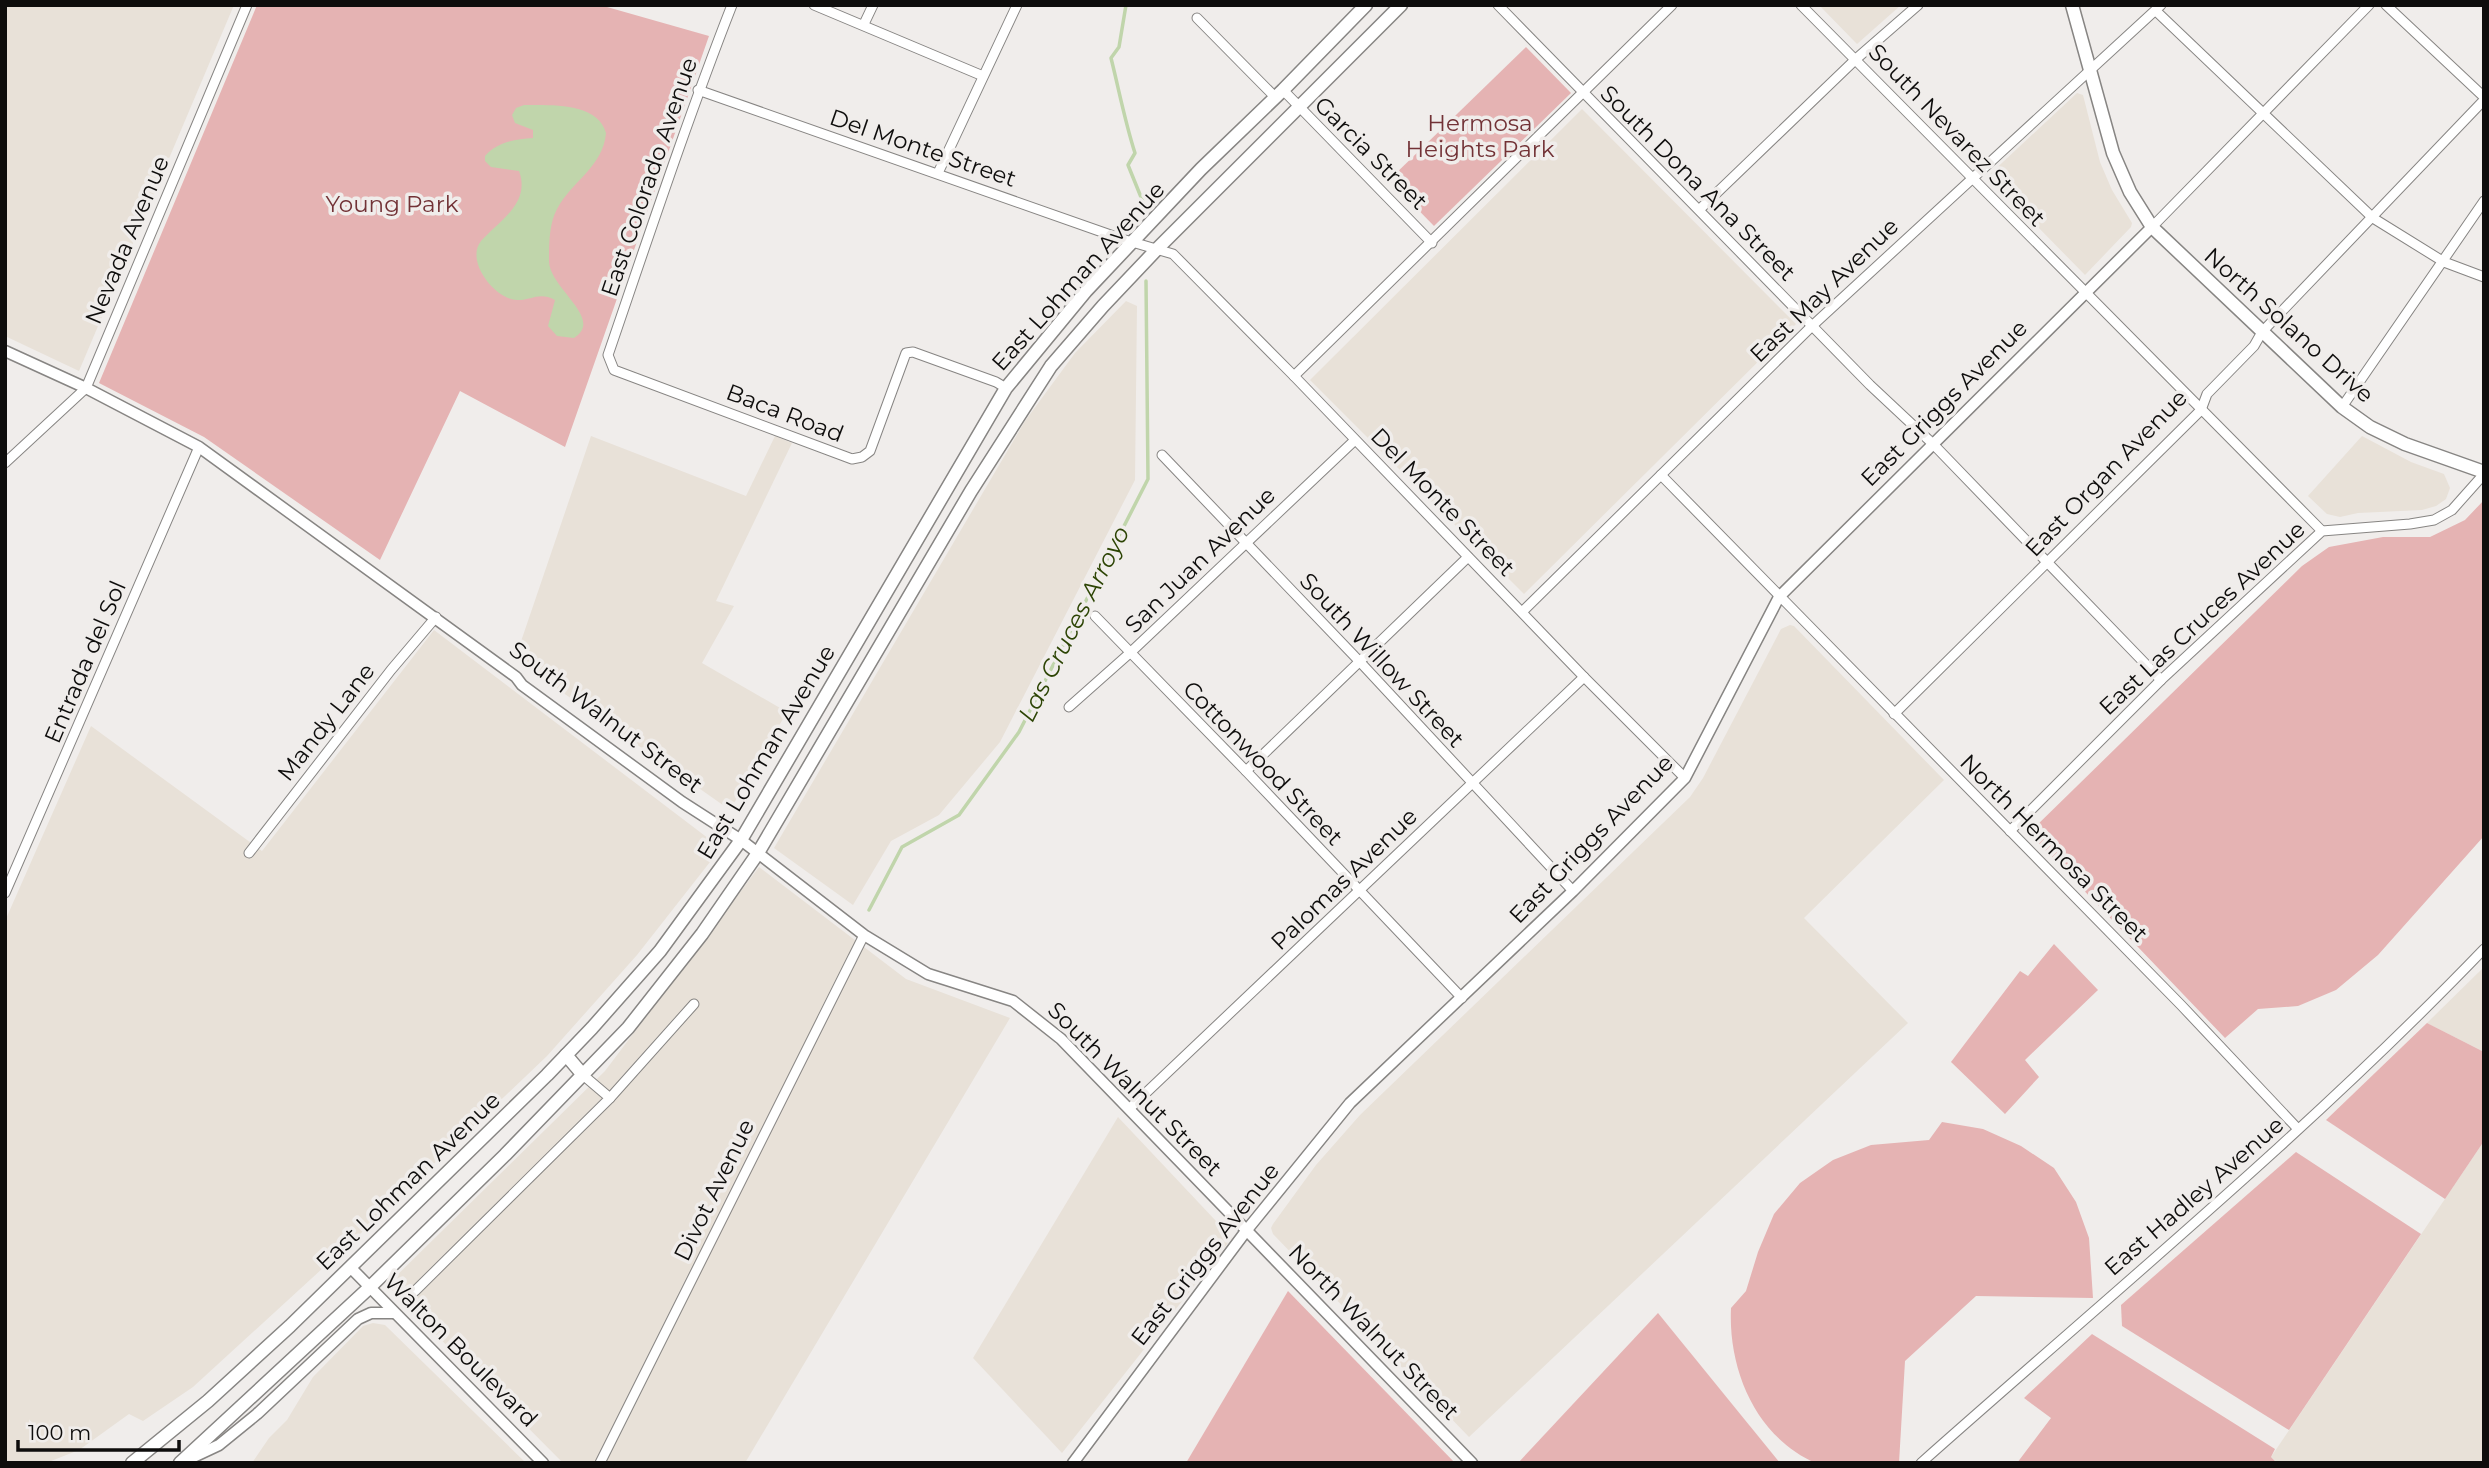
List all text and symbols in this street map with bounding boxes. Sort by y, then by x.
street label: South Nevarez Street [1863,38,2051,232]
street label: East Colorado Avenue [595,54,703,300]
street label: South Dona Ana Street [1595,80,1801,286]
street label: Garcia Street [1309,91,1433,215]
street label: Del Monte Street [826,103,1020,193]
park label: Hermosa Heights Park [1405,109,1555,163]
street label: Nevada Avenue [79,152,175,328]
street label: East Lohman Avenue [986,176,1170,376]
park label: Young Park [326,190,459,218]
street label: East May Avenue [1744,212,1904,368]
street label: North Solano Drive [2199,242,2379,408]
street label: East Griggs Avenue [1855,314,2033,492]
street label: Baca Road [722,378,848,448]
street label: East Organ Avenue [2019,384,2193,562]
street label: Del Monte Street [1365,422,1521,582]
street label: San Juan Avenue [1119,481,1281,639]
street label: East Las Cruces Avenue [2093,515,2311,721]
water label: Las Cruces Arroyo [1012,521,1135,726]
street label: South Willow Street [1294,567,1470,753]
street label: Entrada del Sol [38,577,132,747]
street label: South Walnut Street [504,635,708,799]
street label: East Lohman Avenue [691,640,841,864]
street label: Mandy Lane [271,658,381,786]
street label: Cottonwood Street [1177,675,1349,851]
street label: North Hermosa Street [1954,748,2154,948]
street label: East Griggs Avenue [1503,749,1679,929]
street label: Palomas Avenue [1265,802,1423,956]
street label: South Walnut Street [1042,996,1228,1182]
street label: East Lohman Avenue [310,1086,506,1276]
street label: East Hadley Avenue [2099,1110,2289,1282]
street label: Divot Avenue [668,1115,760,1265]
street label: East Griggs Avenue [1125,1157,1285,1351]
street label: North Walnut Street [1283,1238,1465,1426]
street label: Walton Boulevard [378,1267,544,1433]
scale bar [18,1408,178,1452]
text: 100 m [28,1420,91,1445]

